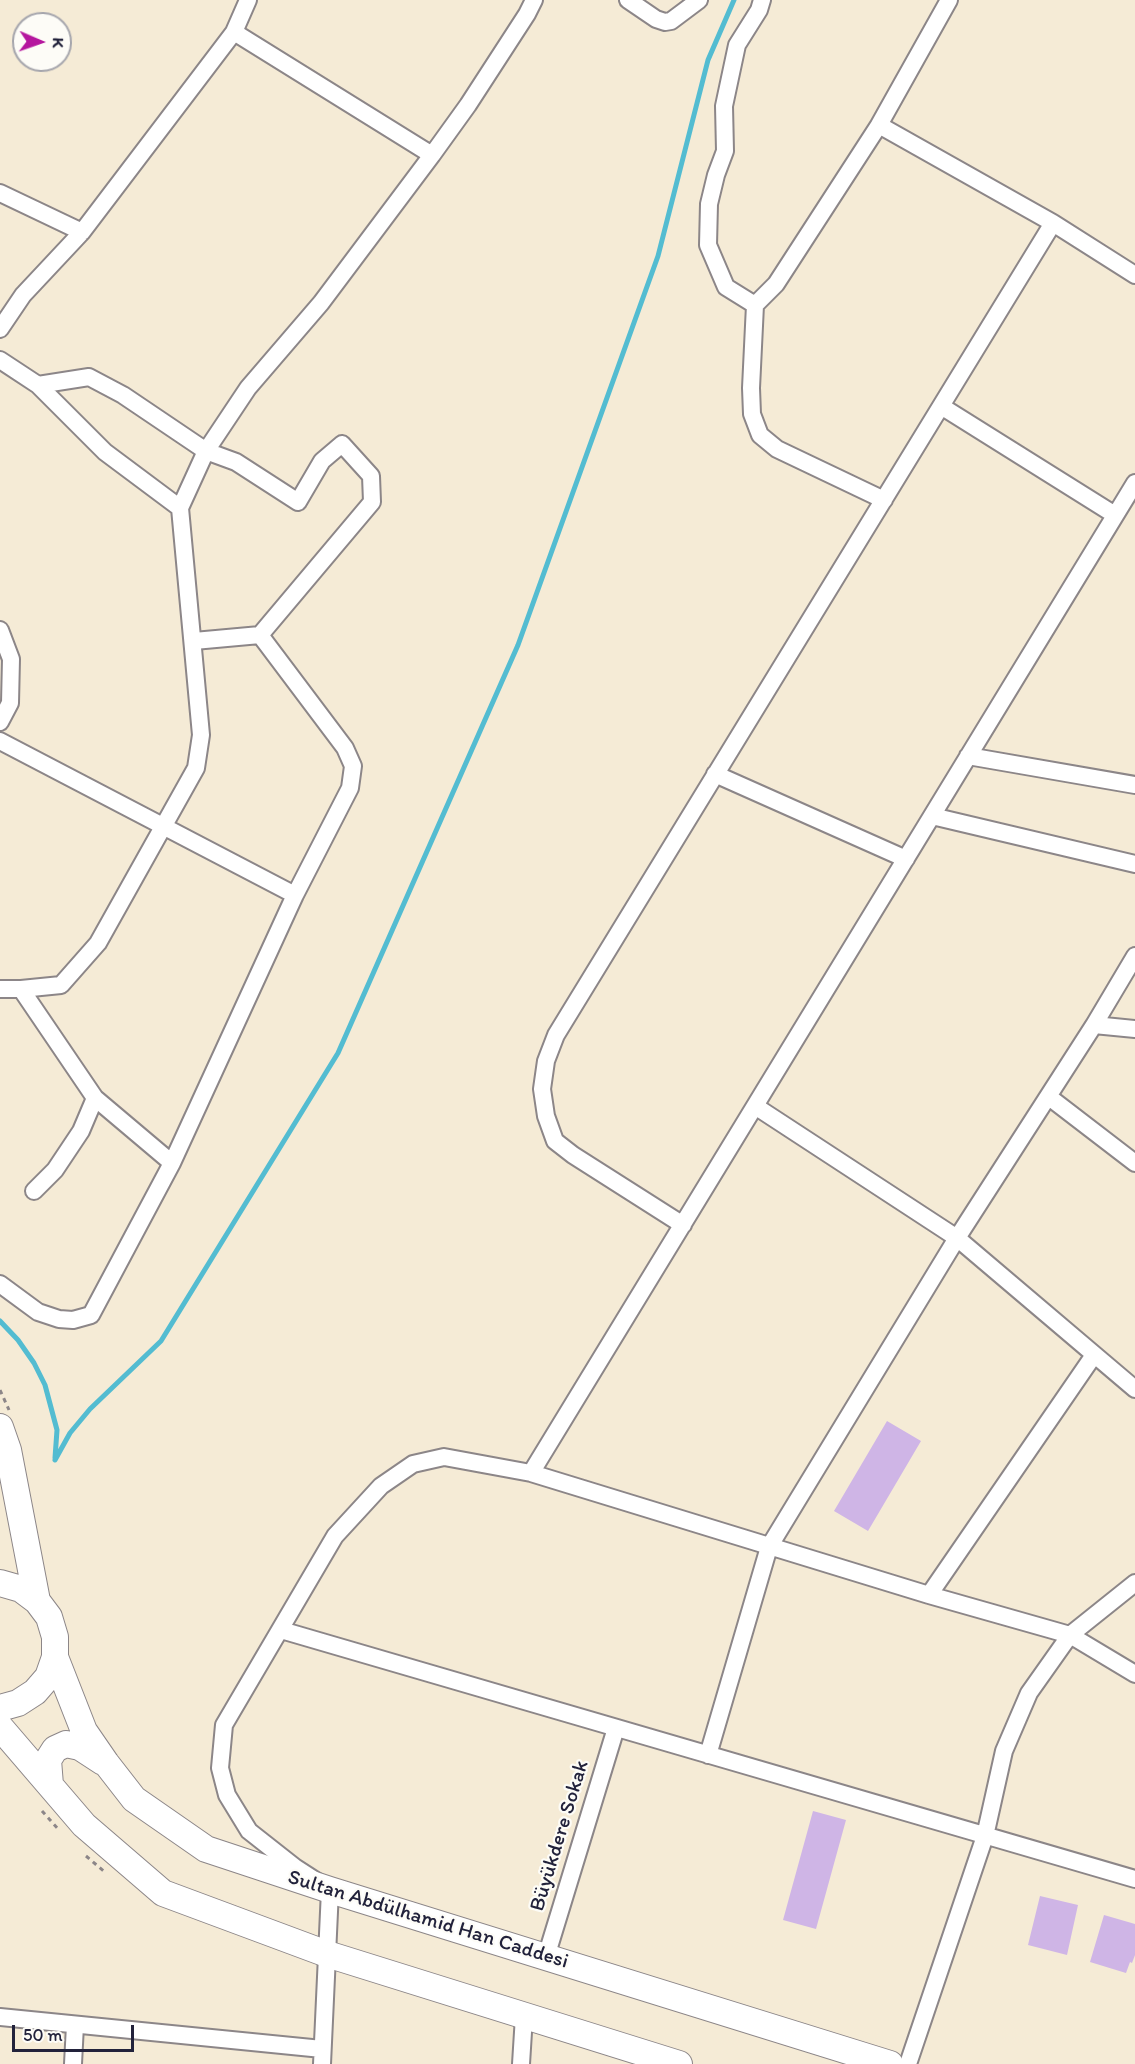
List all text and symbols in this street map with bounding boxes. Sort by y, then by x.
north arrow [12,12,72,72]
text: K [49,37,68,48]
street label: Büyükdere Sokak [525,1758,595,1914]
street label: Sultan Abdülhamid Han Caddesi [285,1865,571,1975]
scale bar [15,2013,136,2051]
text: 50 m [23,2024,63,2046]

